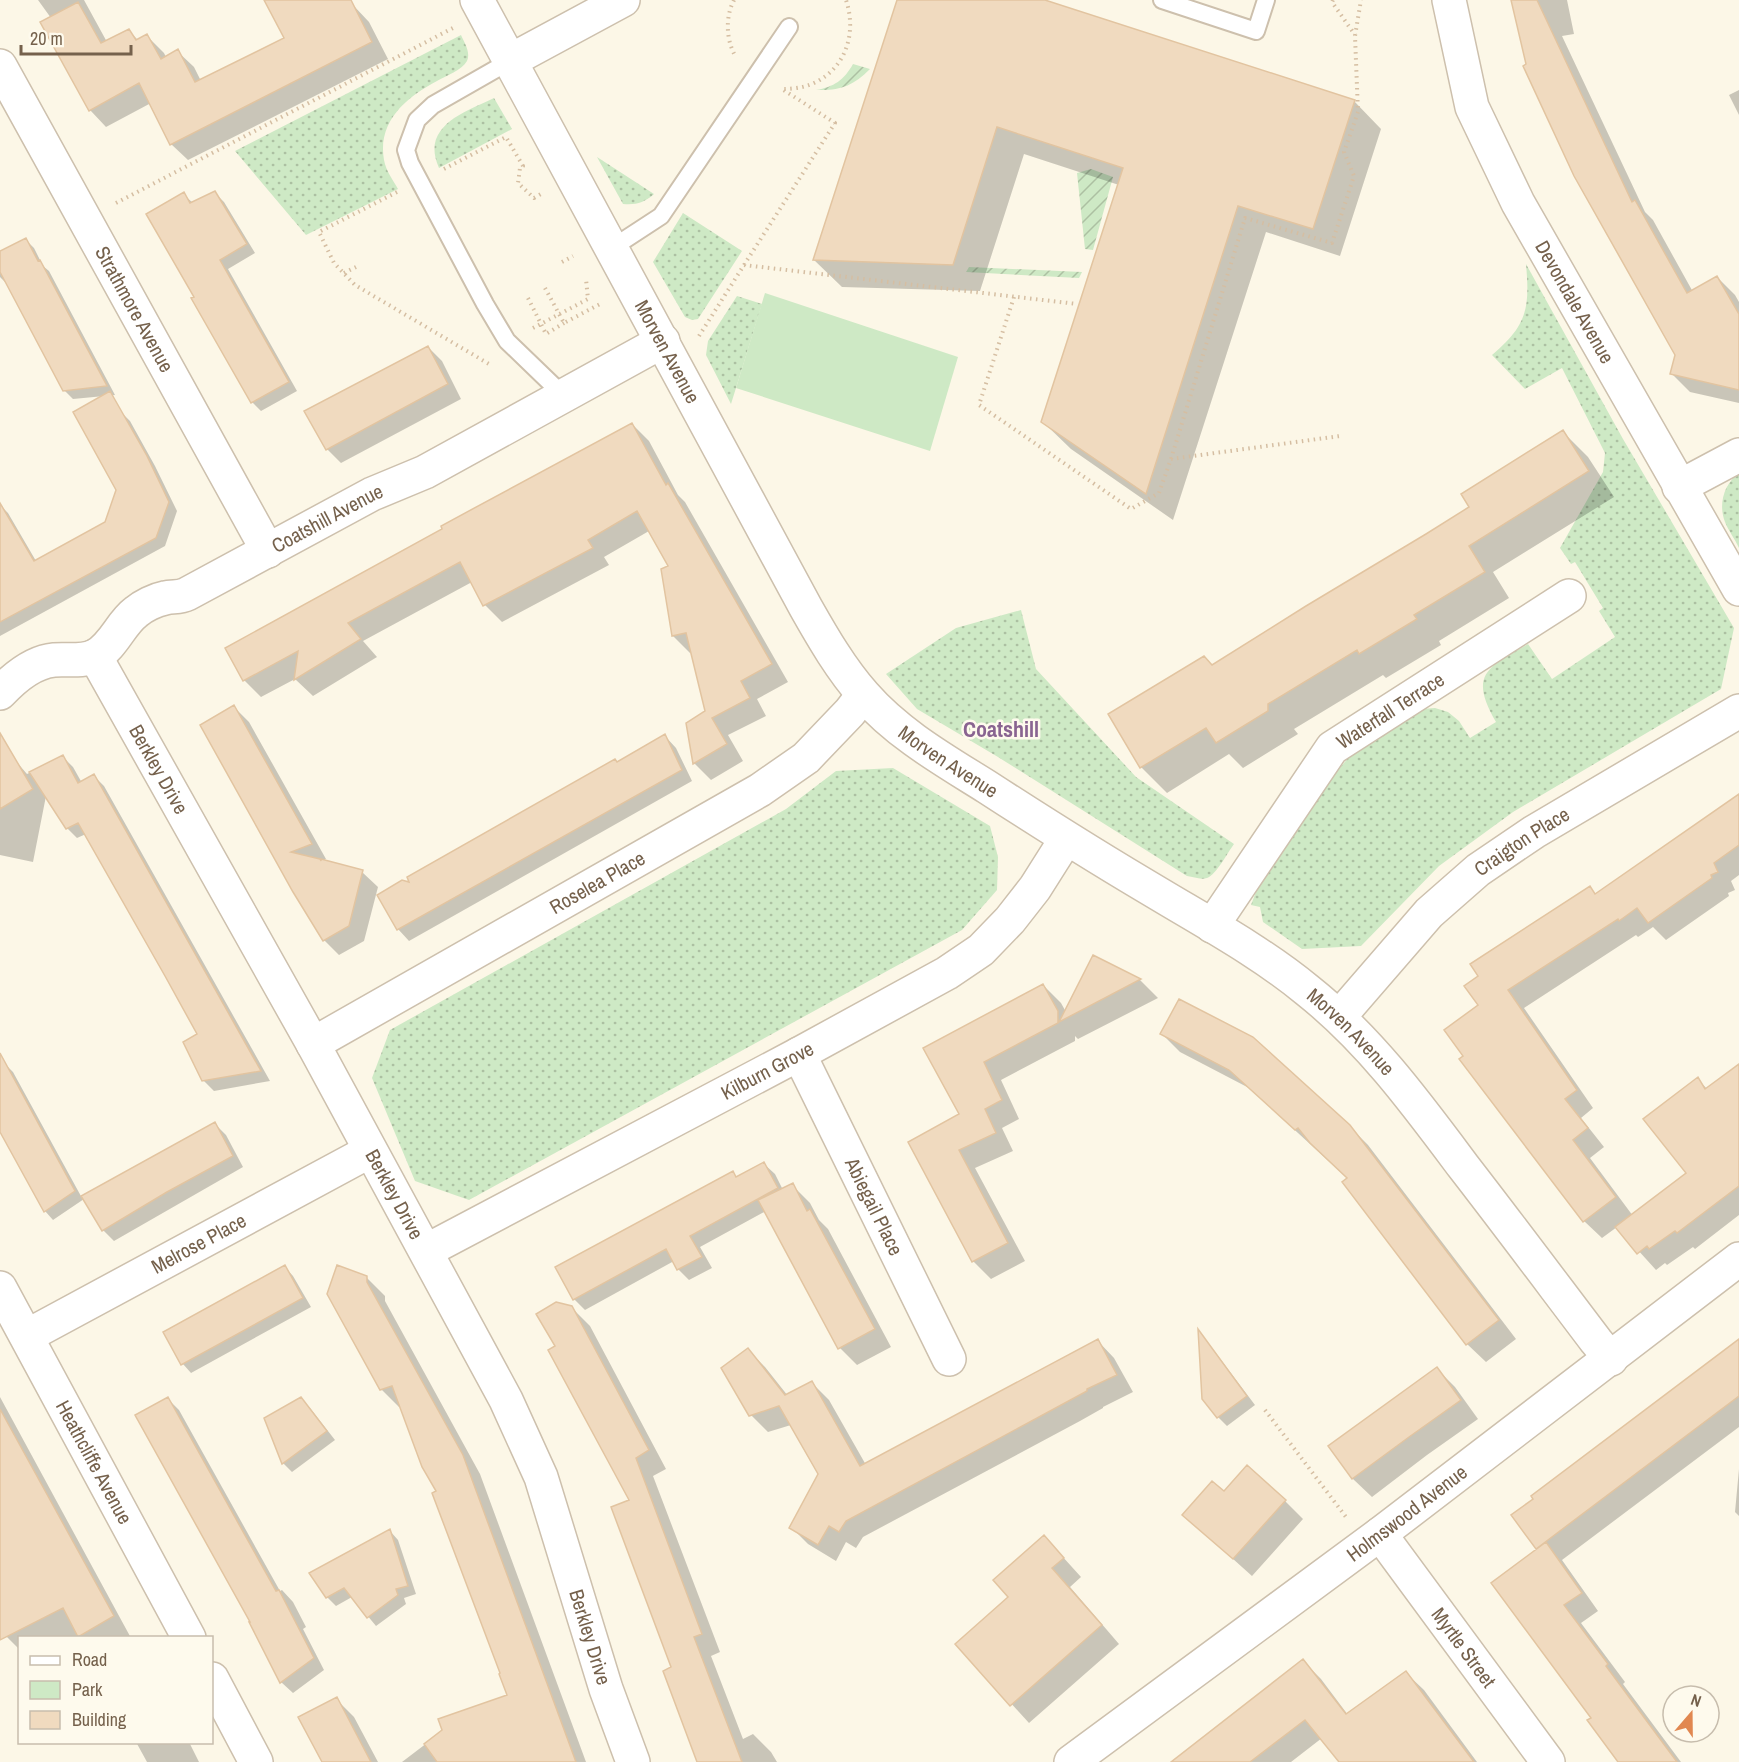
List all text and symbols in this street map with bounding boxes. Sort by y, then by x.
scale bar [21,18,130,56]
text: 20 m [30,26,63,51]
street label: Devondale Avenue [1529,235,1621,368]
street label: Strathmore Avenue [89,241,181,377]
street label: Morven Avenue [629,295,707,408]
street label: Coatshill Avenue [266,477,387,559]
street label: Waterfall Terrace [1331,666,1449,755]
district label: Coatshill [963,714,1039,744]
street label: Morven Avenue [893,719,1004,804]
street label: Berkley Drive [123,720,195,819]
street label: Craigton Place [1468,800,1574,882]
street label: Roselea Place [544,844,650,920]
street label: Morven Avenue [1302,982,1401,1081]
street label: Kilburn Grove [716,1035,818,1106]
street label: Berkley Drive [360,1144,430,1244]
street label: Abiegail Place [839,1152,910,1260]
street label: Melrose Place [146,1206,251,1280]
street label: Heathcliffe Avenue [50,1395,139,1529]
street label: Holmswood Avenue [1341,1458,1472,1567]
street label: Berkley Drive [563,1586,618,1688]
street label: Myrtle Street [1426,1602,1503,1693]
legend [18,1636,213,1744]
text: Road [72,1647,107,1672]
text: Park [72,1677,103,1702]
north arrow [1661,1684,1721,1744]
text: N [1688,1688,1704,1712]
text: Building [72,1707,127,1732]

